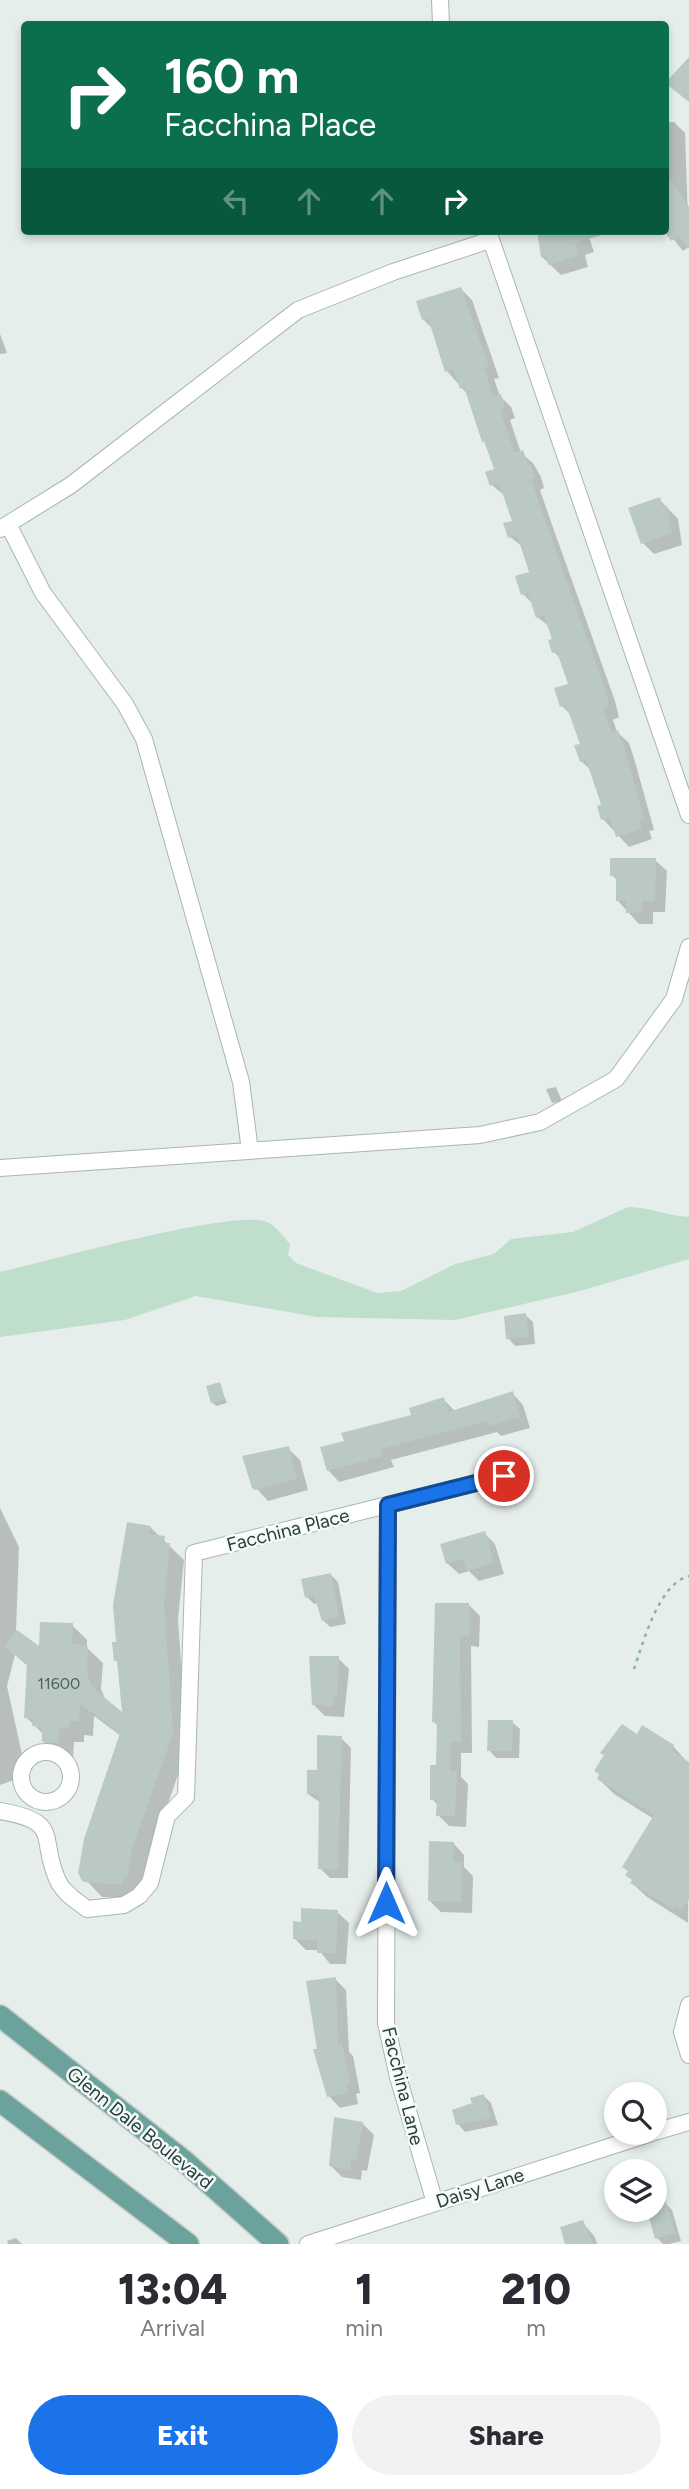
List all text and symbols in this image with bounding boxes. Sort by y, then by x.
text: 160 m [164,46,299,105]
icon: right [49,49,140,140]
text: Facchina Place [164,106,376,144]
icon: left [217,182,255,220]
icon: ahead [290,182,328,220]
icon: ahead [363,182,401,220]
icon: right [436,182,474,220]
pin [474,1446,534,1506]
icon: arrive [485,1457,523,1495]
street label: Facchina Place [224,1504,352,1556]
house number: 11600 [38,1674,80,1693]
position arrow [349,1866,423,1940]
street label: Facchina Lane [377,2025,429,2147]
street label: Glenn Dale Boulevard [62,2062,218,2194]
map controls [604,2082,667,2222]
button: search [604,2082,667,2145]
button: layers [604,2159,667,2222]
street label: Daisy Lane [433,2163,527,2213]
text: 13:04 [118,2264,227,2315]
text: 1 [355,2264,373,2315]
text: 210 [501,2264,571,2315]
text: Arrival [140,2314,205,2342]
text: min [345,2314,383,2342]
text: m [526,2314,546,2342]
button: Exit [28,2395,338,2475]
button: Share [352,2395,661,2475]

